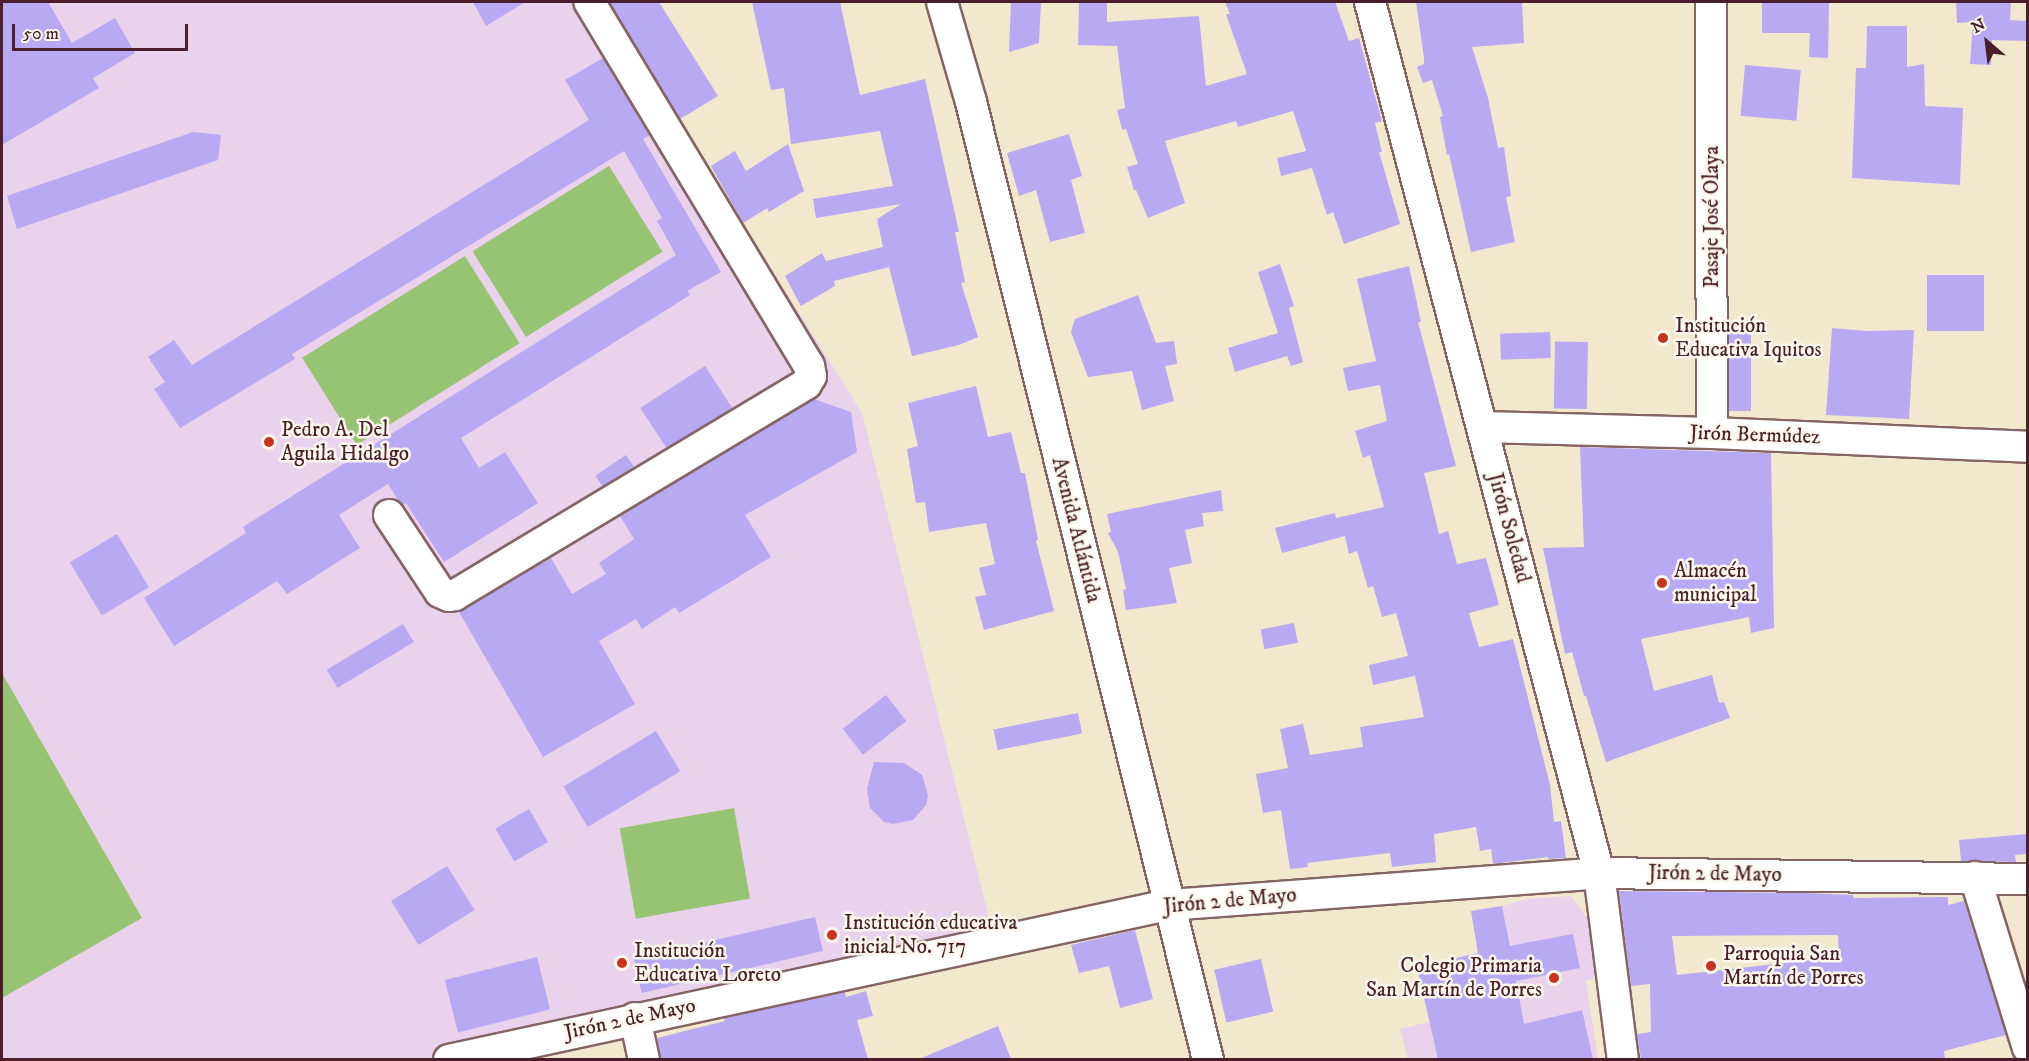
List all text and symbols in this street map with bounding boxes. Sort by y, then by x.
scale bar [15,12,190,50]
north arrow [1957,12,2017,72]
text: N [1968,14,1989,38]
text: 50 m [23,23,59,45]
street label: Pasaje José Olaya [1699,146,1725,288]
place label: Institución Educativa Iquitos [1675,313,1821,363]
marker: Institución Educativa Iquitos [1656,331,1670,345]
place label: Pedro A. Del Aguila Hidalgo [281,417,409,467]
street label: Jirón Bermúdez [1689,420,1821,450]
marker: Pedro A. Del Aguila Hidalgo [262,435,276,449]
street label: Avenida Atlántida [1046,455,1106,605]
street label: Jirón Soledad [1482,470,1536,586]
place label: Almacén municipal [1674,558,1756,608]
marker: Almacén municipal [1655,576,1669,590]
street label: Jirón 2 de Mayo [1648,860,1782,888]
street label: Jirón 2 de Mayo [1162,883,1298,919]
place label: Institución educativa inicial No. 717 [844,910,1017,960]
marker: Institución educativa inicial No. 717 [825,928,839,942]
place label: Institución Educativa Loreto [634,938,781,988]
place label: Parroquia San Martín de Porres [1723,941,1863,991]
place label: Colegio Primaria San Martín de Porres [1366,953,1542,1003]
marker: Institución Educativa Loreto [615,956,629,970]
marker: Parroquia San Martín de Porres [1704,959,1718,973]
marker: Colegio Primaria San Martín de Porres [1547,971,1561,985]
street label: Jirón 2 de Mayo [562,993,698,1045]

